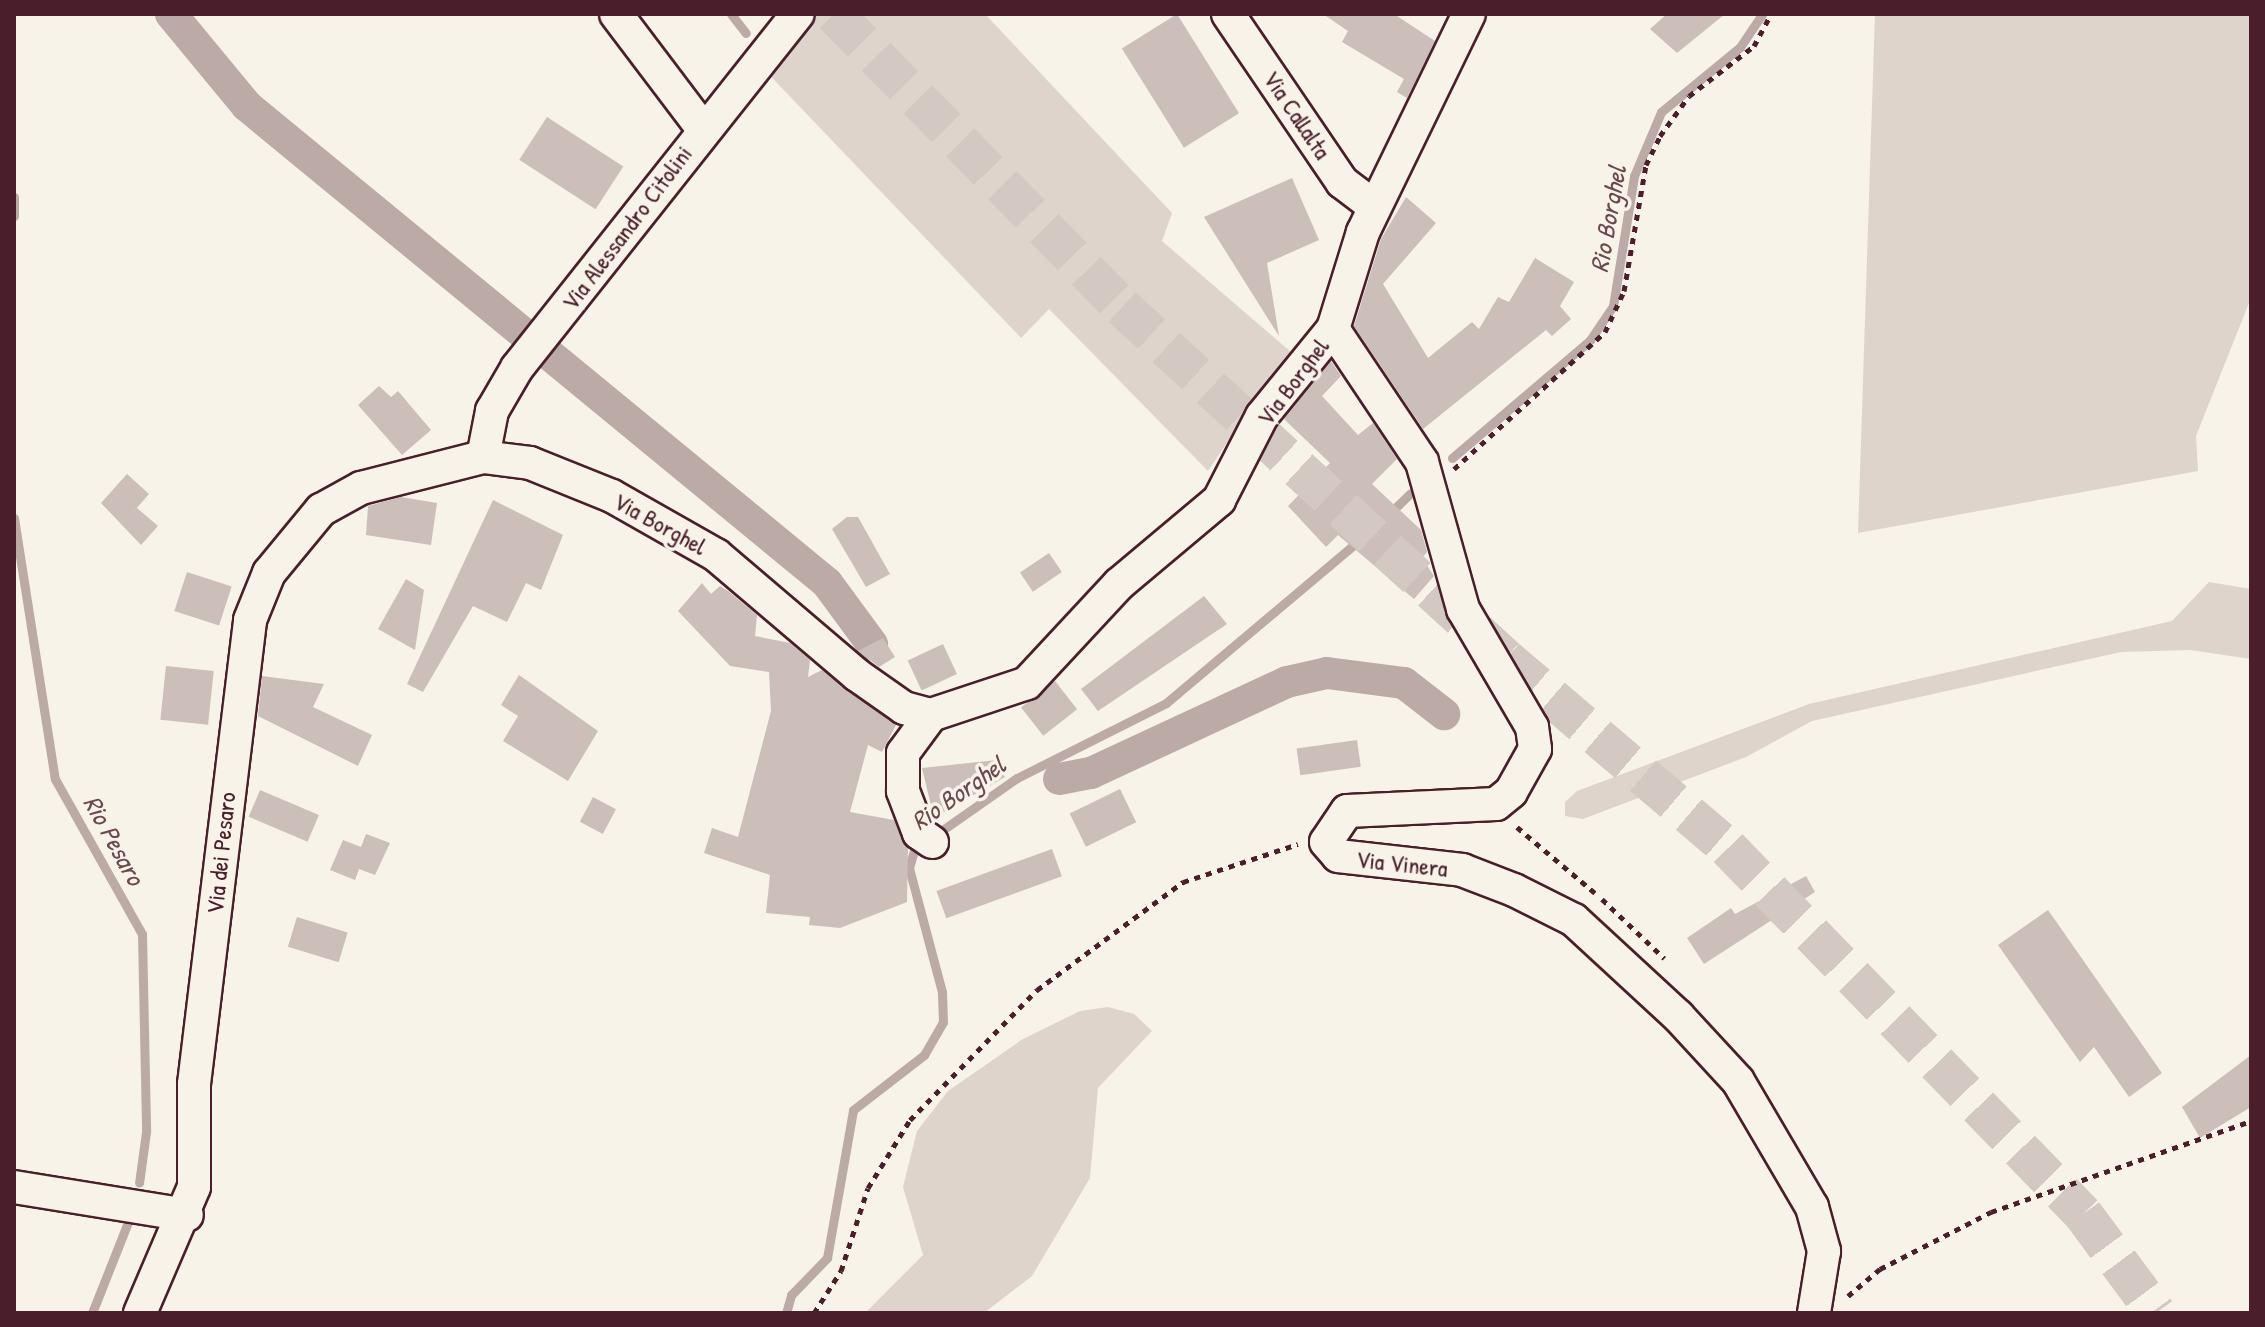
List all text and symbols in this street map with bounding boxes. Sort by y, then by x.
street label: Via Callalta [1257,65,1337,165]
street label: Via Alessandro Citolini [556,140,698,316]
water label: Rio Borghel [1583,163,1633,275]
street label: Via Borghel [1251,333,1335,431]
street label: Via Borghel [609,487,711,561]
water label: Rio Borghel [905,749,1011,837]
water label: Rio Pesaro [77,790,151,890]
street label: Via dei Pesaro [200,791,242,915]
street label: Via Vinera [1355,845,1449,883]

